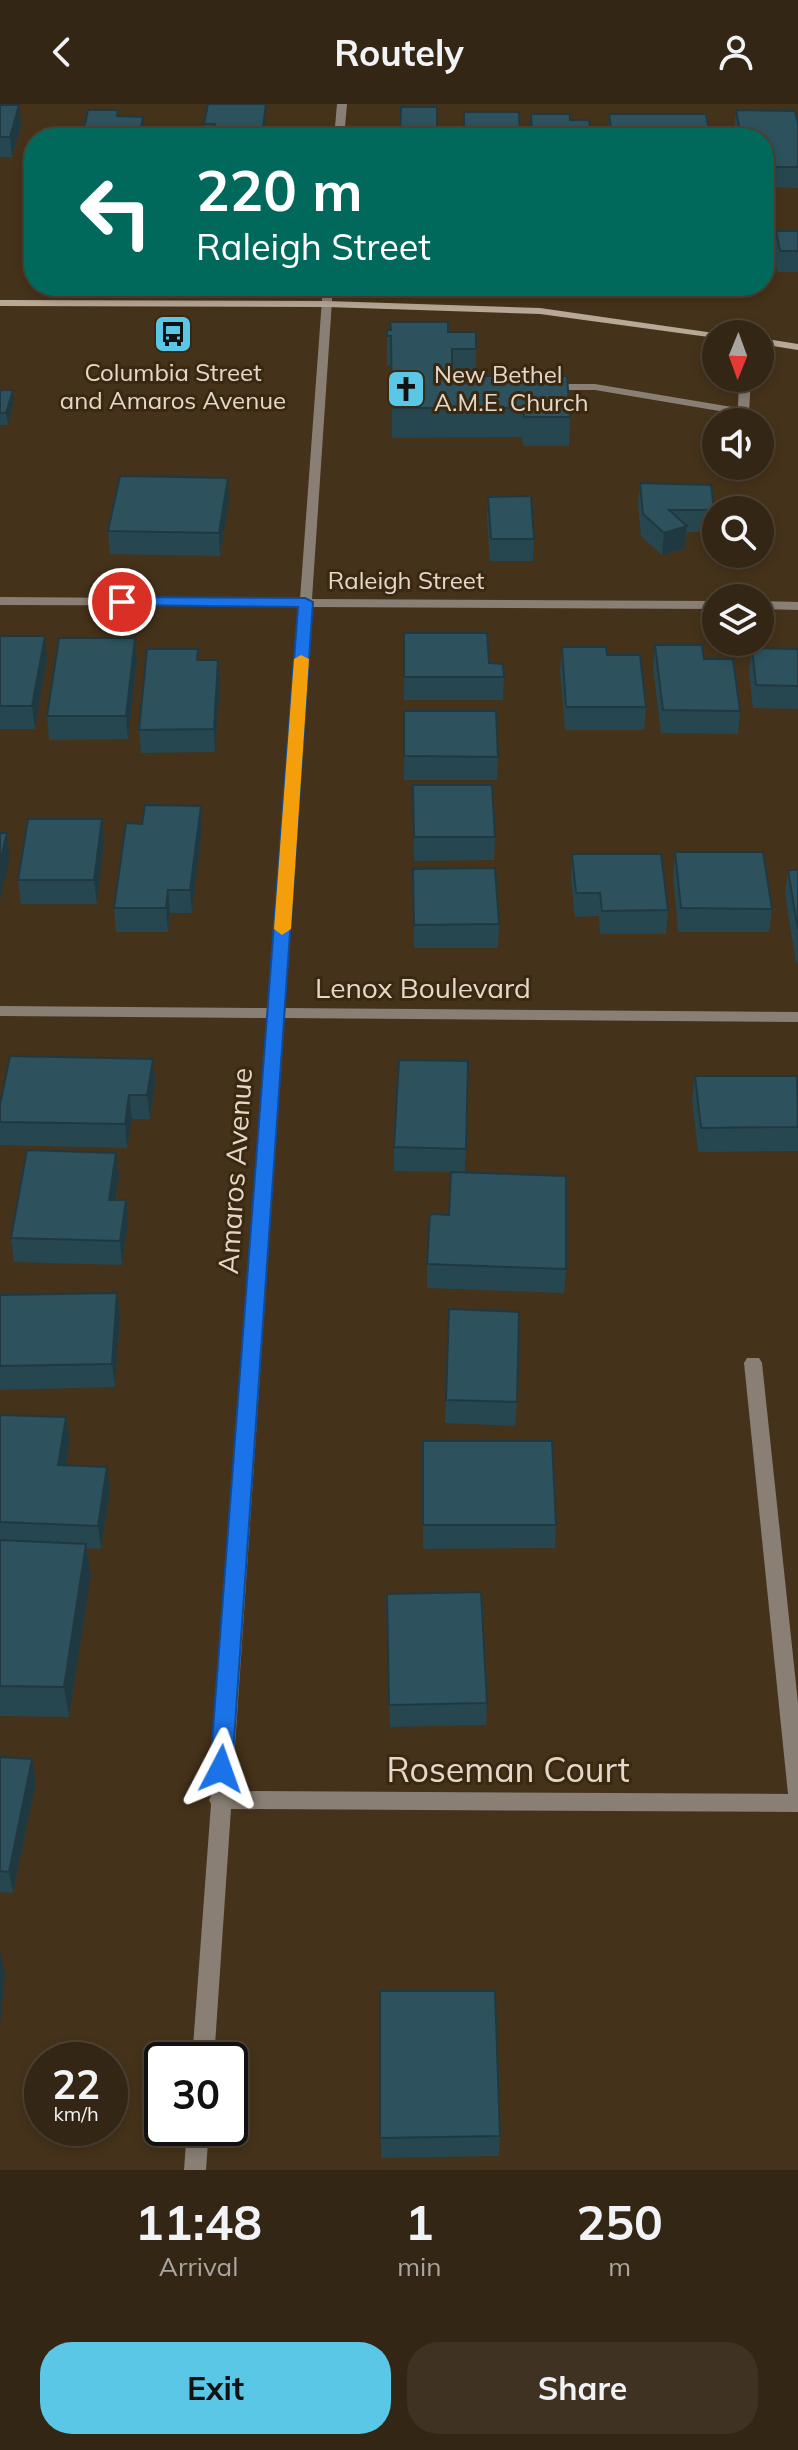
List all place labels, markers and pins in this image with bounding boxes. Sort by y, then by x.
bus stop icon: Columbia Street and Amaros Avenue [152,313,194,355]
place label: Columbia Street and Amaros Avenue [60,357,286,415]
place label: New Bethel A.M.E. Church [434,359,589,417]
church icon: New Bethel A.M.E. Church [385,368,427,410]
pin [88,568,156,636]

